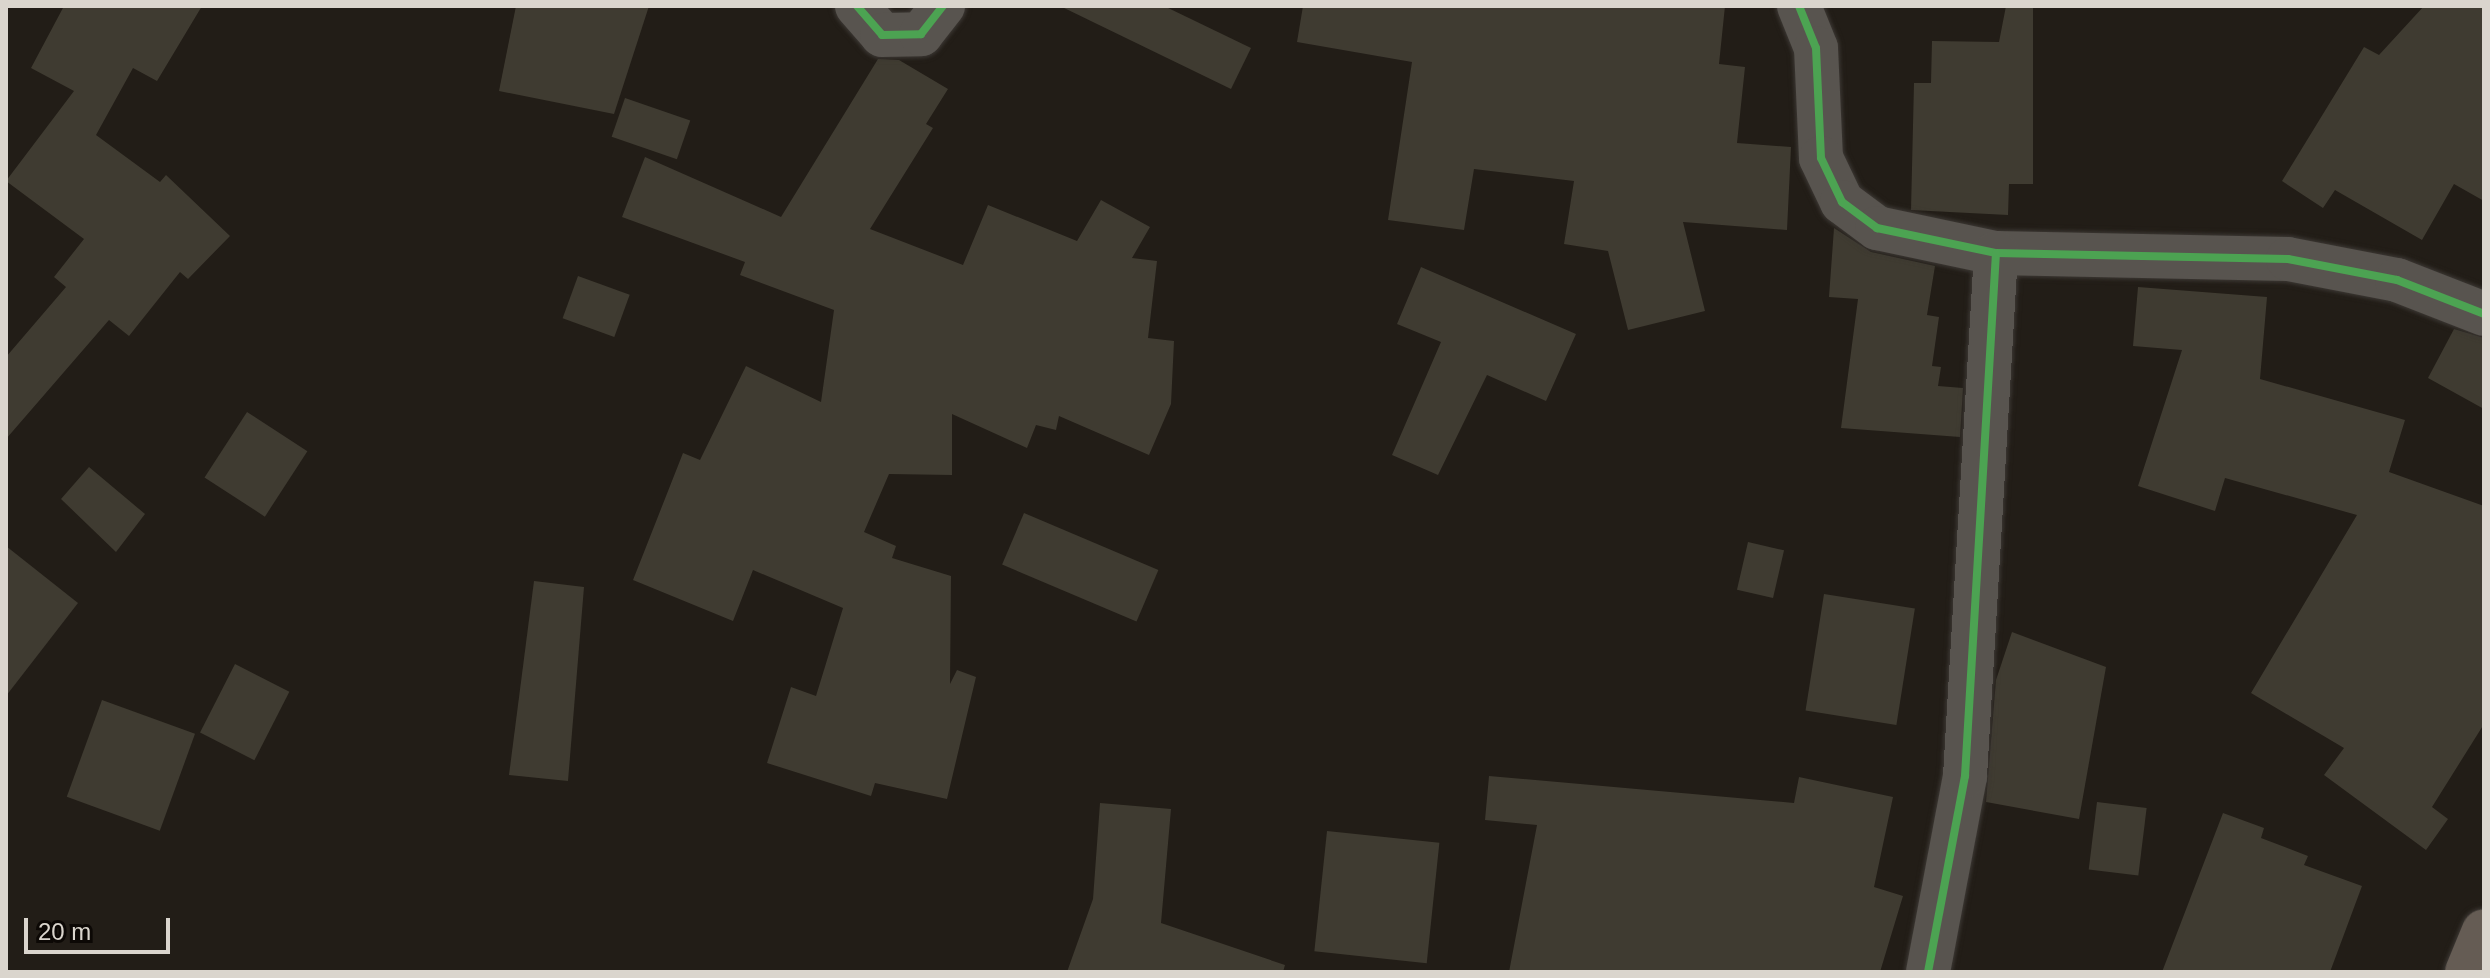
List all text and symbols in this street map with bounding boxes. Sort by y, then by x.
scale bar [28,902,174,952]
text: 20 m [38,918,91,945]

